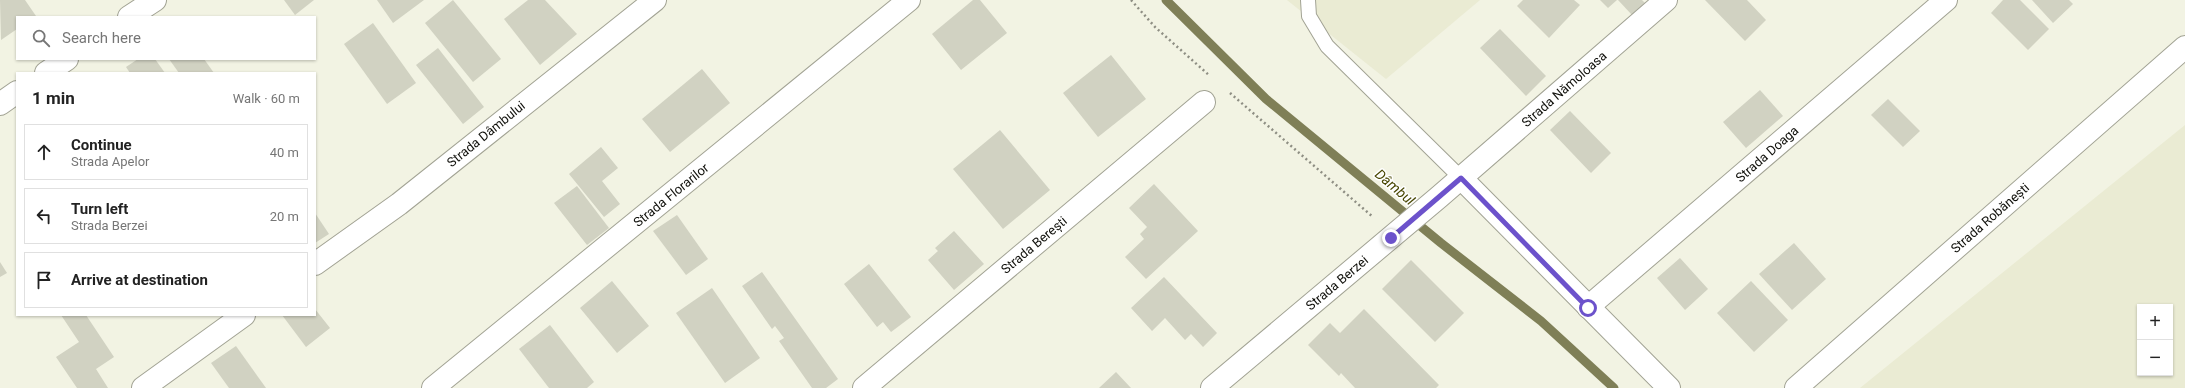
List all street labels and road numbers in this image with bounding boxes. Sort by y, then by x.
street label: Strada Nămoloasa [1519,48,1609,130]
street label: Strada Dâmbului [444,98,528,170]
street label: Strada Doaga [1733,123,1801,185]
street label: Strada Florarilor [630,160,712,230]
street label: Strada Robănești [1948,180,2033,257]
street label: Strada Berești [998,213,1071,278]
street label: Strada Berzei [1303,253,1371,313]

